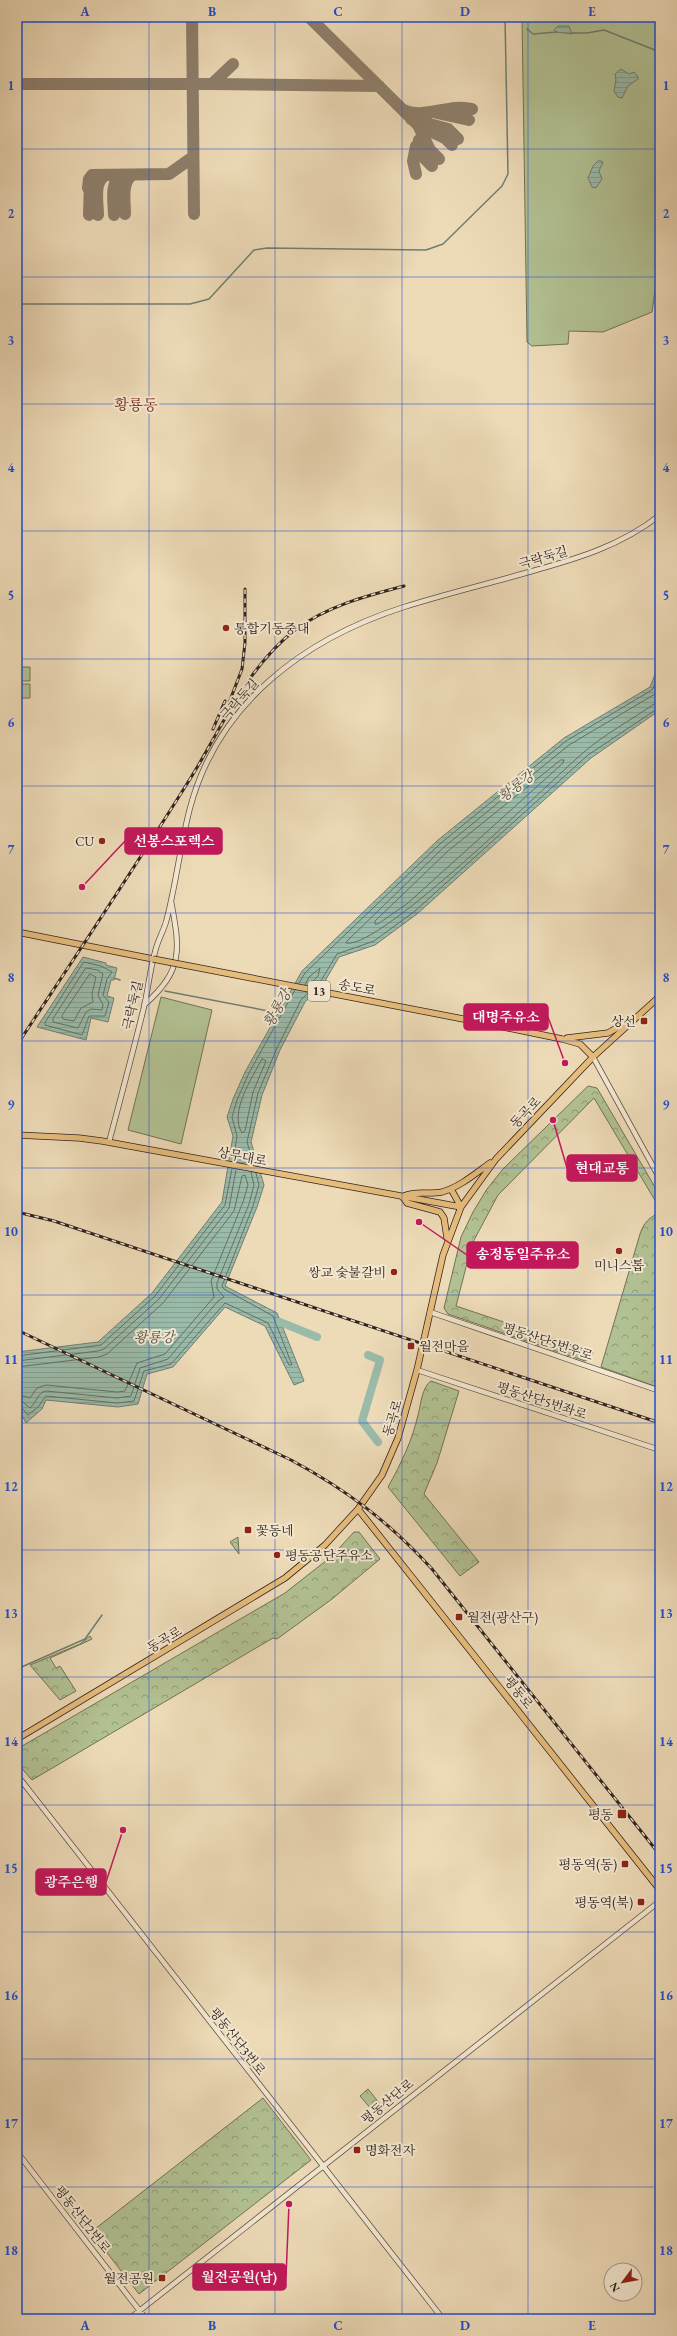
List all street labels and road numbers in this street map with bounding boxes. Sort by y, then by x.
street label: 극락둑길 [517,542,570,573]
street label: 극락둑길 [216,675,262,724]
street label: 송도로 [337,976,377,1000]
street label: 극락둑길 [119,979,146,1031]
road number: 13 [308,981,330,1001]
street label: 동곡로 [506,1093,545,1132]
street label: 상무대로 [216,1143,269,1170]
street label: 평동산단5번우로 [500,1319,596,1364]
street label: 평동산단5번좌로 [494,1378,590,1423]
street label: 동곡로 [379,1397,406,1439]
street label: 동곡로 [144,1622,185,1656]
street label: 평동로 [500,1672,537,1713]
street label: 평동산단3번로 [206,2004,270,2079]
street label: 평동산단로 [358,2075,417,2128]
street label: 평동산단2번로 [51,2182,115,2257]

